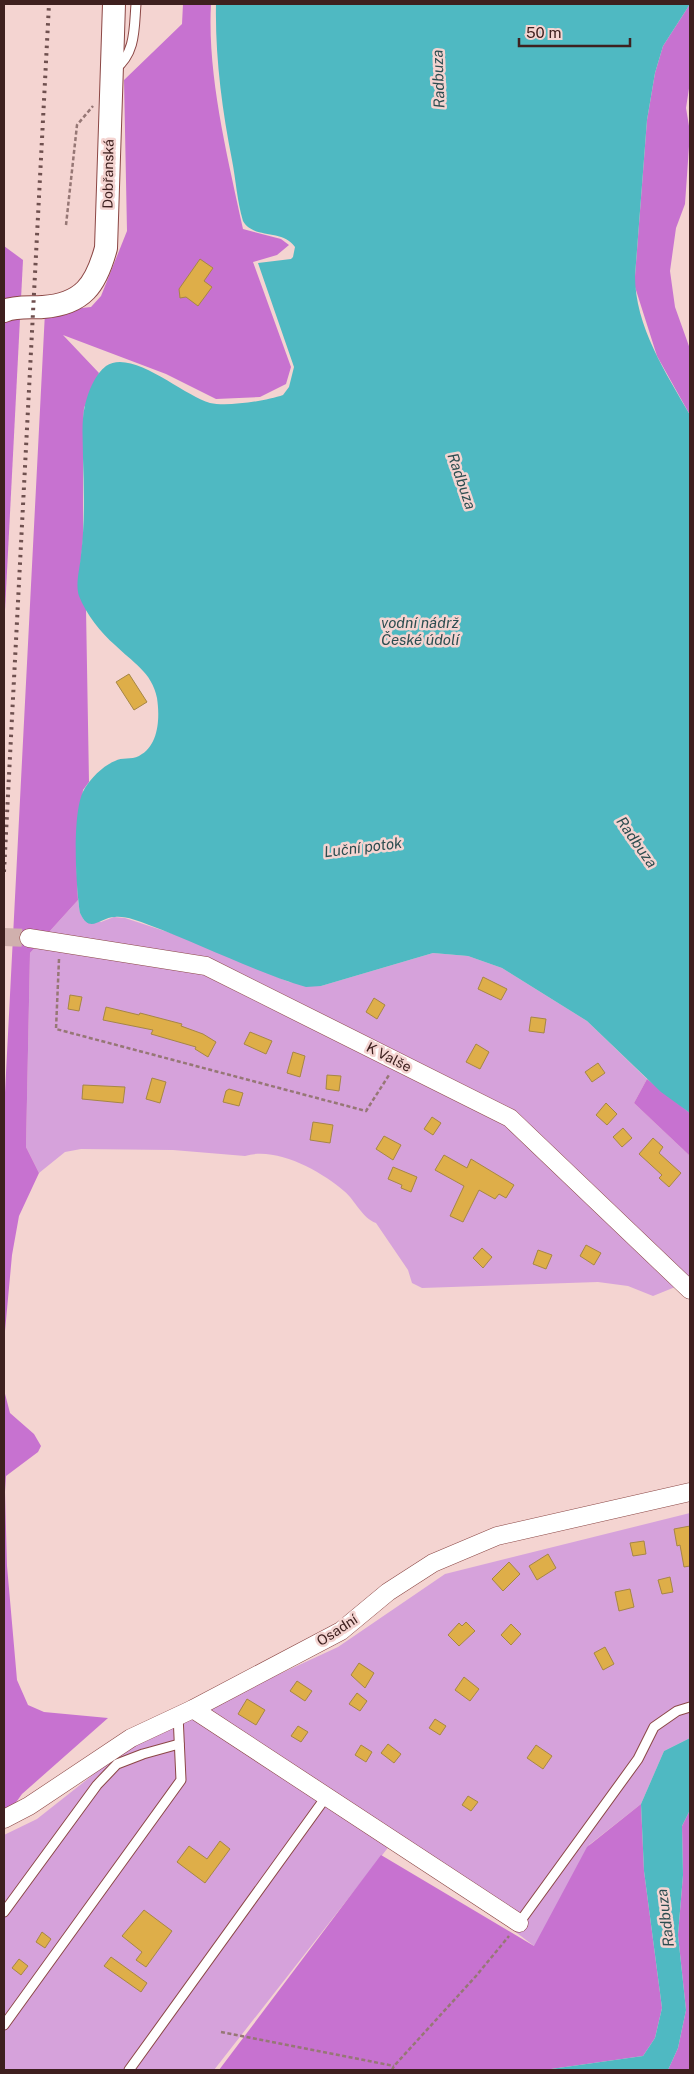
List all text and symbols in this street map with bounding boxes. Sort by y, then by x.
scale bar [519,15,630,47]
text: 50 m [526,24,561,41]
water label: Radbuza [428,49,448,109]
street label: Dobřanská [99,139,117,209]
water label: Radbuza [444,451,480,511]
water label: vodní nádrž České údolí [381,614,460,648]
water label: Radbuza [613,813,661,871]
water label: Luční potok [323,834,404,860]
street label: K Valše [364,1039,414,1075]
street label: Osadní [314,1611,361,1649]
water label: Radbuza [653,1888,677,1948]

